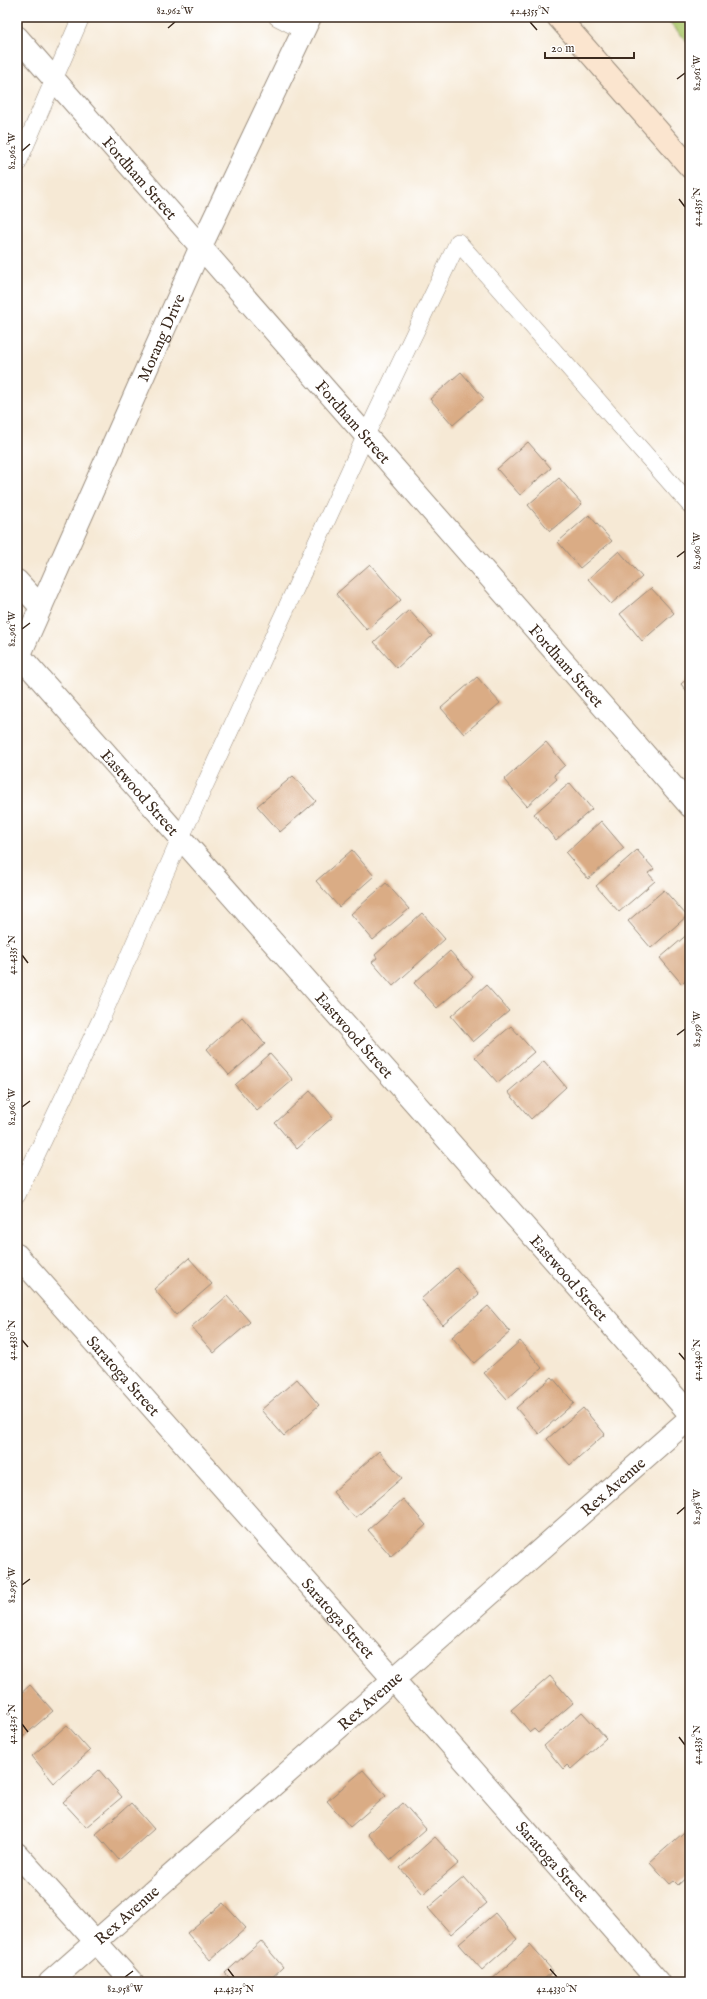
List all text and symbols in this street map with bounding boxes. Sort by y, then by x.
text: 82.962°W [157,5,194,18]
text: 42.4355°N [510,5,550,18]
scale bar [545,34,634,60]
text: 20 m [551,41,574,56]
text: 82.961°W [691,55,704,91]
text: 82.962°W [6,132,19,169]
street label: Fordham Street [97,133,181,225]
text: 42.4355°N [691,187,704,227]
street label: Morang Drive [134,291,191,385]
street label: Fordham Street [310,377,394,469]
text: 82.960°W [691,532,704,569]
text: 82.961°W [6,611,19,647]
street label: Fordham Street [524,621,608,713]
street label: Eastwood Street [95,746,182,841]
text: 42.4335°N [6,935,19,975]
street label: Eastwood Street [310,989,397,1084]
text: 82.959°W [691,1011,704,1047]
text: 82.960°W [6,1088,19,1125]
street label: Eastwood Street [524,1232,612,1327]
text: 42.4330°N [6,1319,19,1360]
street label: Saratoga Street [81,1332,164,1422]
text: 42.4340°N [691,1339,704,1381]
street label: Rex Avenue [578,1454,651,1521]
text: 82.958°W [691,1489,704,1525]
text: 82.959°W [6,1567,19,1603]
street label: Saratoga Street [296,1575,379,1664]
street label: Rex Avenue [334,1668,407,1736]
text: 42.4325°N [6,1703,19,1744]
text: 42.4335°N [691,1725,704,1765]
street label: Saratoga Street [511,1818,592,1907]
street label: Rex Avenue [91,1882,164,1950]
text: 82.958°W [107,1983,143,1996]
text: 42.4325°N [214,1983,255,1996]
text: 42.4330°N [537,1983,578,1996]

